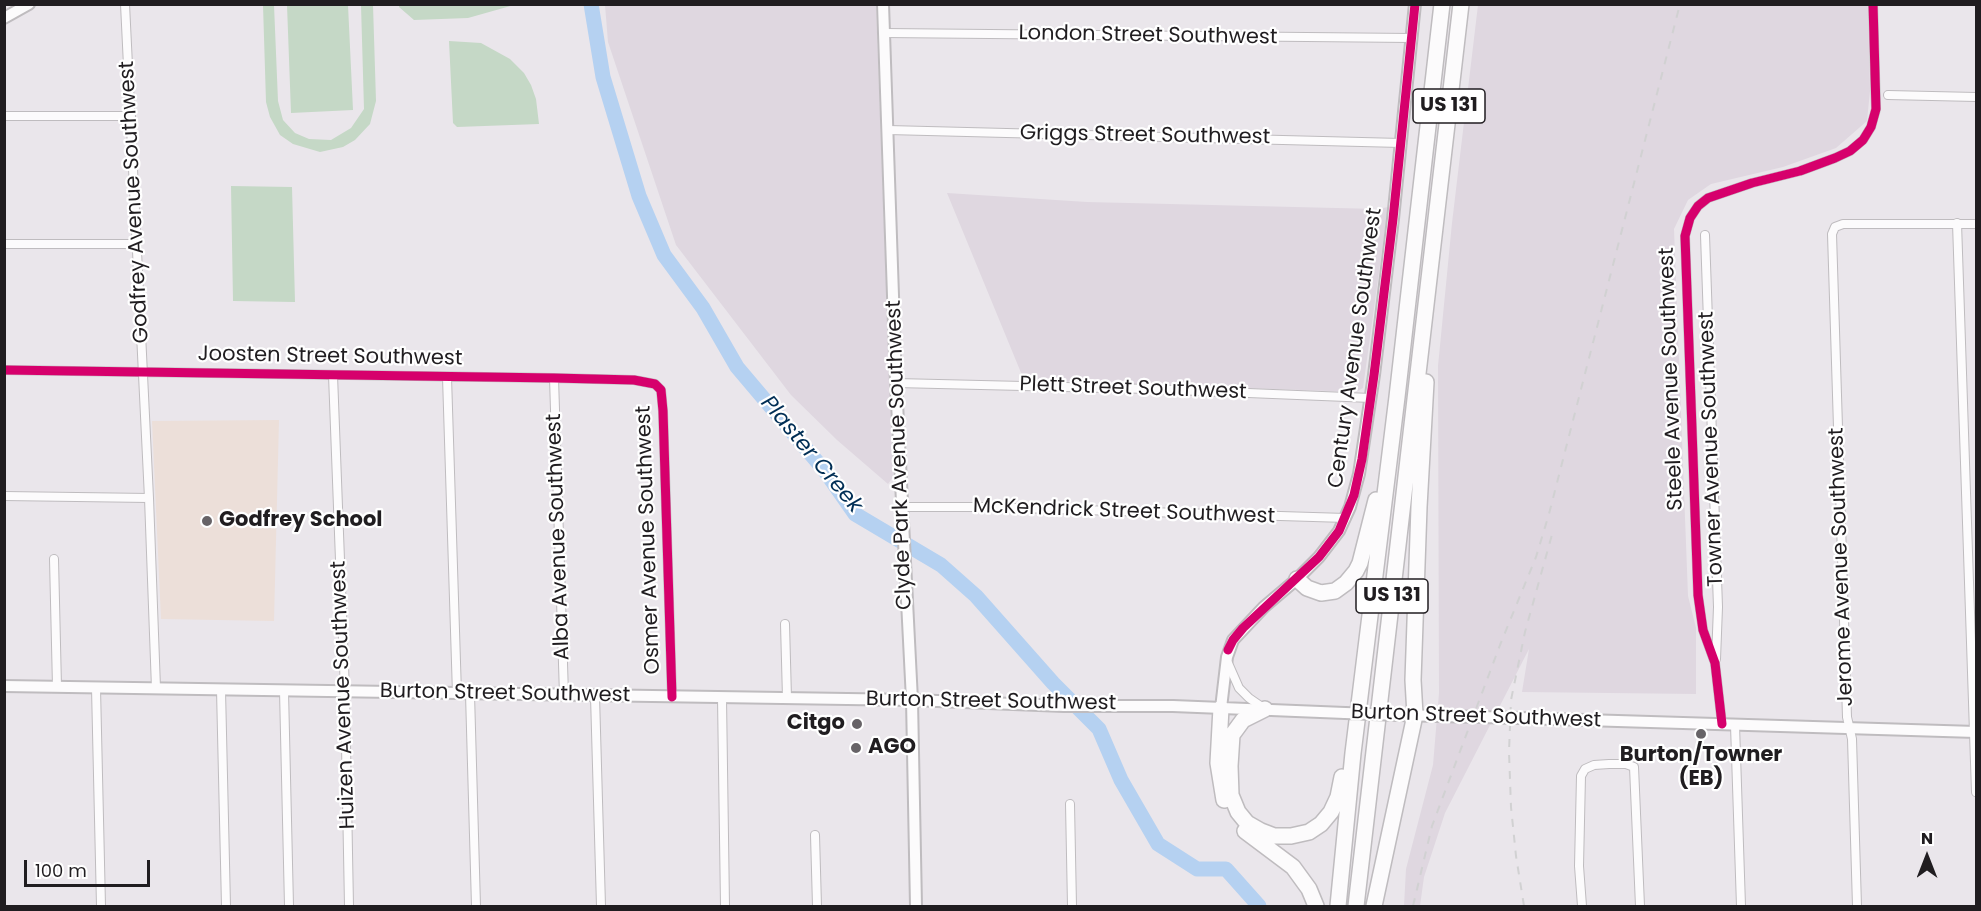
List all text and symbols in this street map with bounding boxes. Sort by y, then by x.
street label: London Street Southwest [1018,21,1278,51]
street label: Godfrey Avenue Southwest [115,60,155,344]
road number: US 131 [1413,89,1485,123]
street label: Griggs Street Southwest [1020,121,1270,151]
street label: Century Avenue Southwest [1324,206,1388,490]
street label: Steele Avenue Southwest [1655,247,1689,511]
street label: Clyde Park Avenue Southwest [882,300,918,610]
street label: Towner Avenue Southwest [1695,311,1729,587]
street label: Joosten Street Southwest [197,342,463,372]
street label: Plett Street Southwest [1019,372,1247,406]
water label: Plaster Creek [754,391,868,519]
street label: Osmer Avenue Southwest [632,405,666,675]
street label: Alba Avenue Southwest [542,413,576,661]
street label: Jerome Avenue Southwest [1825,427,1859,707]
street label: McKendrick Street Southwest [972,494,1276,530]
place label: Godfrey School [219,508,383,534]
marker: Godfrey School [200,514,214,528]
street label: Huizen Avenue Southwest [327,560,361,830]
road number: US 131 [1356,579,1428,613]
street label: Burton Street Southwest [380,679,630,709]
street label: Burton Street Southwest [866,687,1116,717]
street label: Burton Street Southwest [1350,700,1602,734]
place label: Citgo [787,711,845,737]
marker: Citgo [850,717,864,731]
marker: Burton/Towner (EB) [1694,727,1708,741]
place label: AGO [868,735,916,761]
marker: AGO [849,741,863,755]
place label: Burton/Towner (EB) [1620,743,1782,793]
north arrow [1897,827,1957,887]
text: N [1921,827,1933,850]
scale bar [27,848,153,886]
text: 100 m [35,858,87,883]

